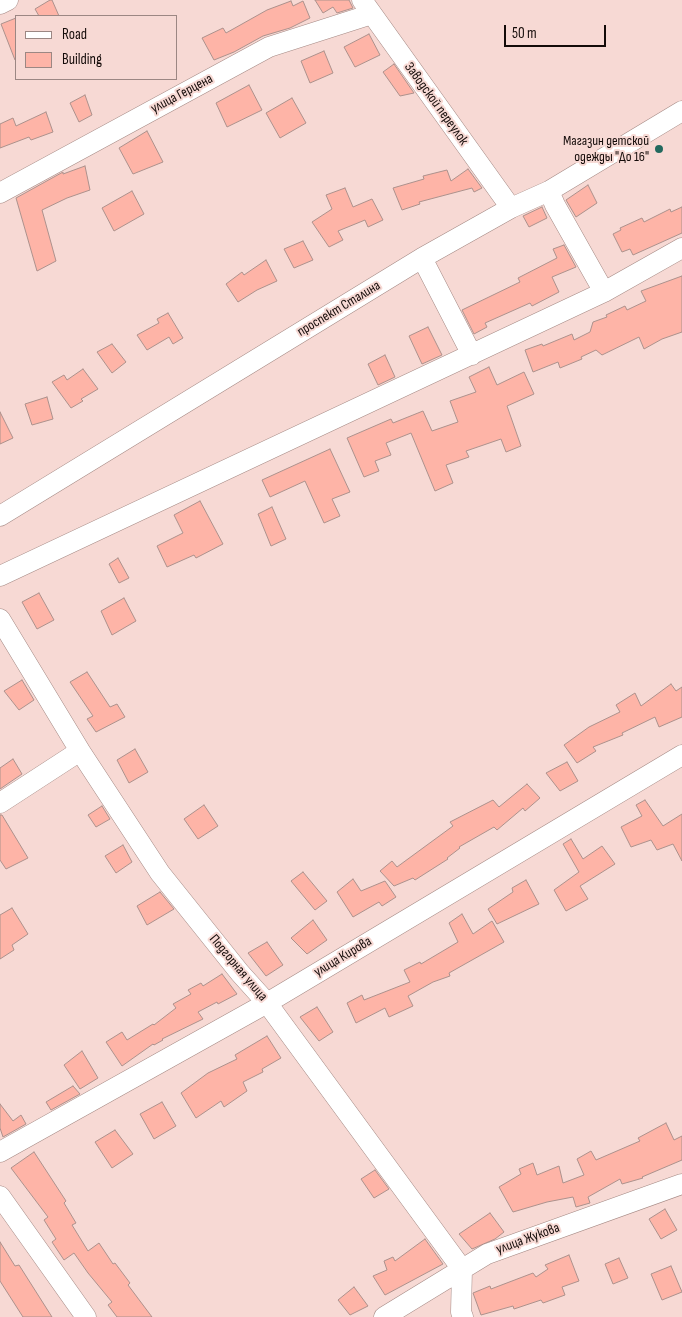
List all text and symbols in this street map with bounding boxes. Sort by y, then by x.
legend [15,15,178,80]
scale bar [507,15,610,47]
text: 50 m [512,24,537,43]
text: Road [62,25,87,44]
text: Building [62,50,102,69]
street label: Заводской переулок [400,59,472,149]
street label: улица Герцена [148,71,216,117]
place label: Магазин детской одежды "До 16" [563,133,649,166]
marker: Магазин детской одежды "До 16" [653,143,665,155]
street label: проспект Сталина [294,278,384,340]
street label: Подгорная улица [205,931,271,1005]
street label: улица Кирова [311,933,375,981]
street label: улица Жукова [494,1220,562,1258]

